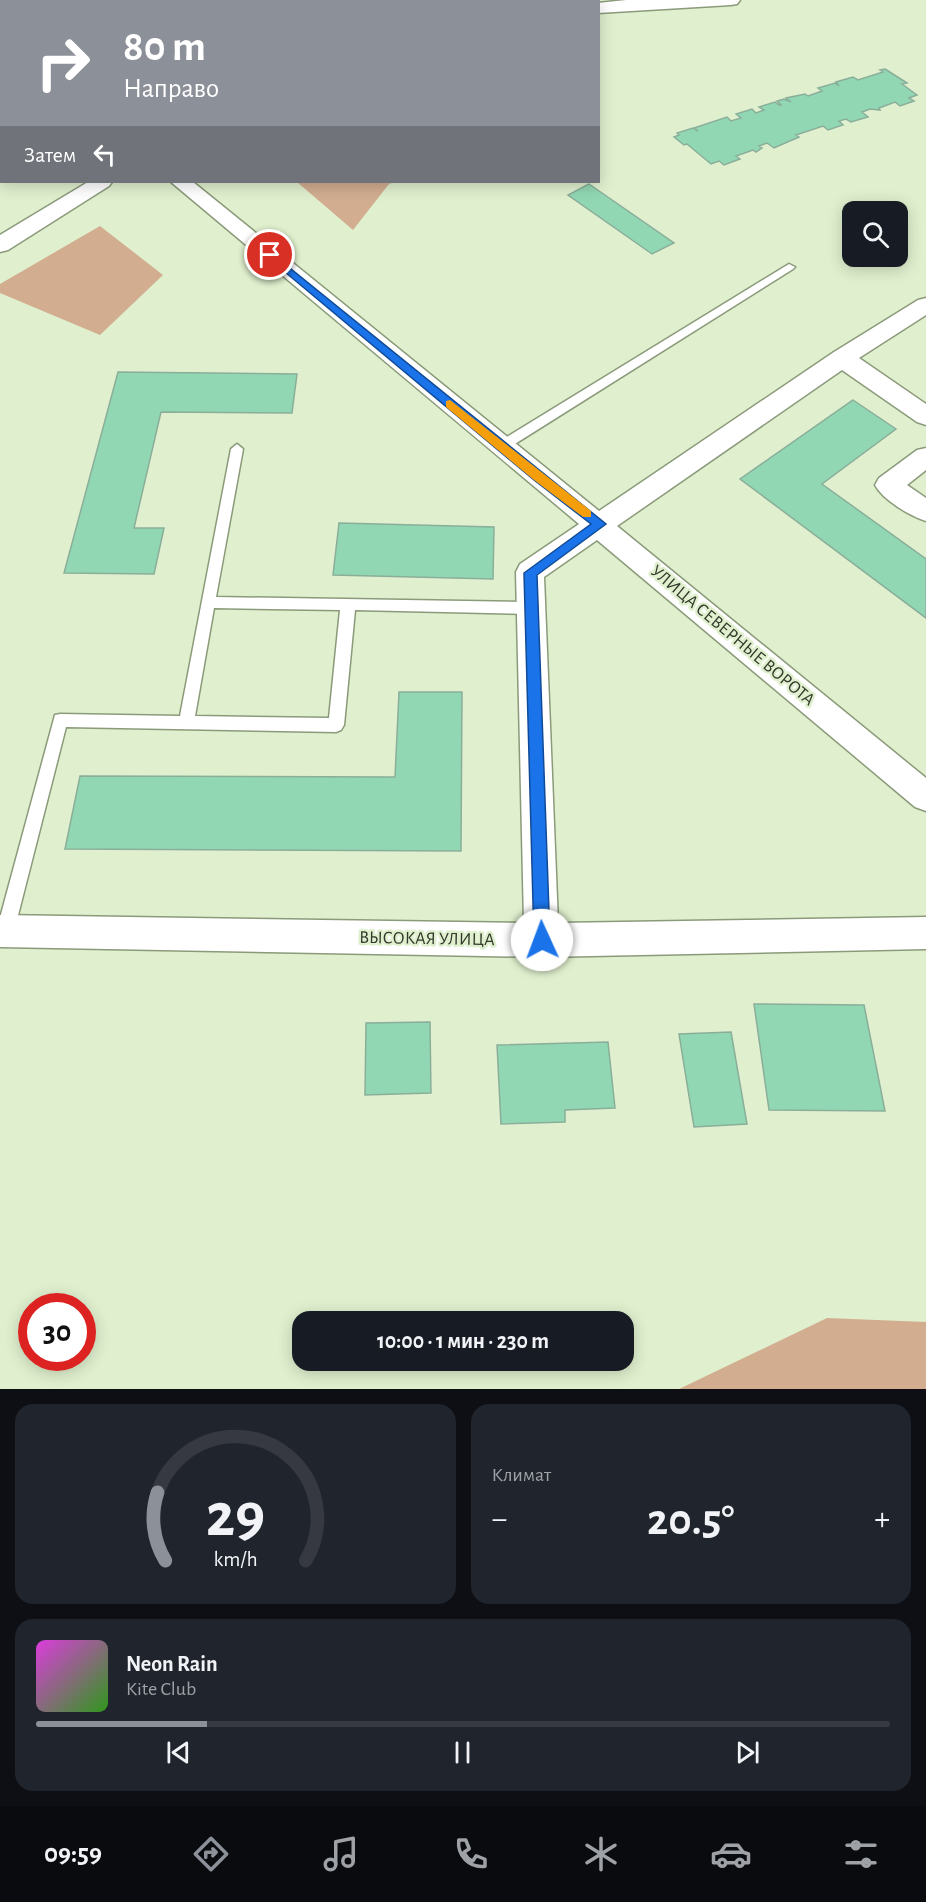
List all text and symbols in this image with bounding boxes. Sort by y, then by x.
icon: right [24,24,102,102]
text: 80 m [123,26,206,68]
text: Направо [123,75,219,102]
icon: left [88,138,121,171]
text: Затем [24,144,76,166]
map controls [842,201,908,267]
button: search [842,201,908,267]
pin [244,229,295,280]
icon: arrive [253,238,286,271]
street label: УЛИЦА СЕВЕРНЫЕ ВОРОТА [647,562,818,710]
position arrow [510,908,574,972]
street label: ВЫСОКАЯ УЛИЦА [359,929,495,949]
speed limit sign: 30 [18,1293,96,1371]
text: 10:00 · 1 мин · 230 m [377,1330,549,1352]
text: Климат [492,1465,551,1485]
text: 29 [205,1485,265,1547]
text: 20.5° [647,1498,735,1543]
text: − [492,1503,507,1536]
text: + [874,1503,890,1536]
text: km/h [213,1549,257,1570]
text: Neon Rain [126,1653,218,1675]
text: Kite Club [126,1679,196,1699]
icon: previous [162,1736,195,1769]
icon: pause [446,1736,479,1769]
icon: next [731,1736,764,1769]
icon: directions [190,1833,232,1875]
icon: music [320,1833,362,1875]
icon: phone [450,1833,492,1875]
icon: climate [580,1833,622,1875]
icon: car [710,1833,752,1875]
icon: filters [840,1833,882,1875]
text: 09:59 [44,1840,102,1867]

